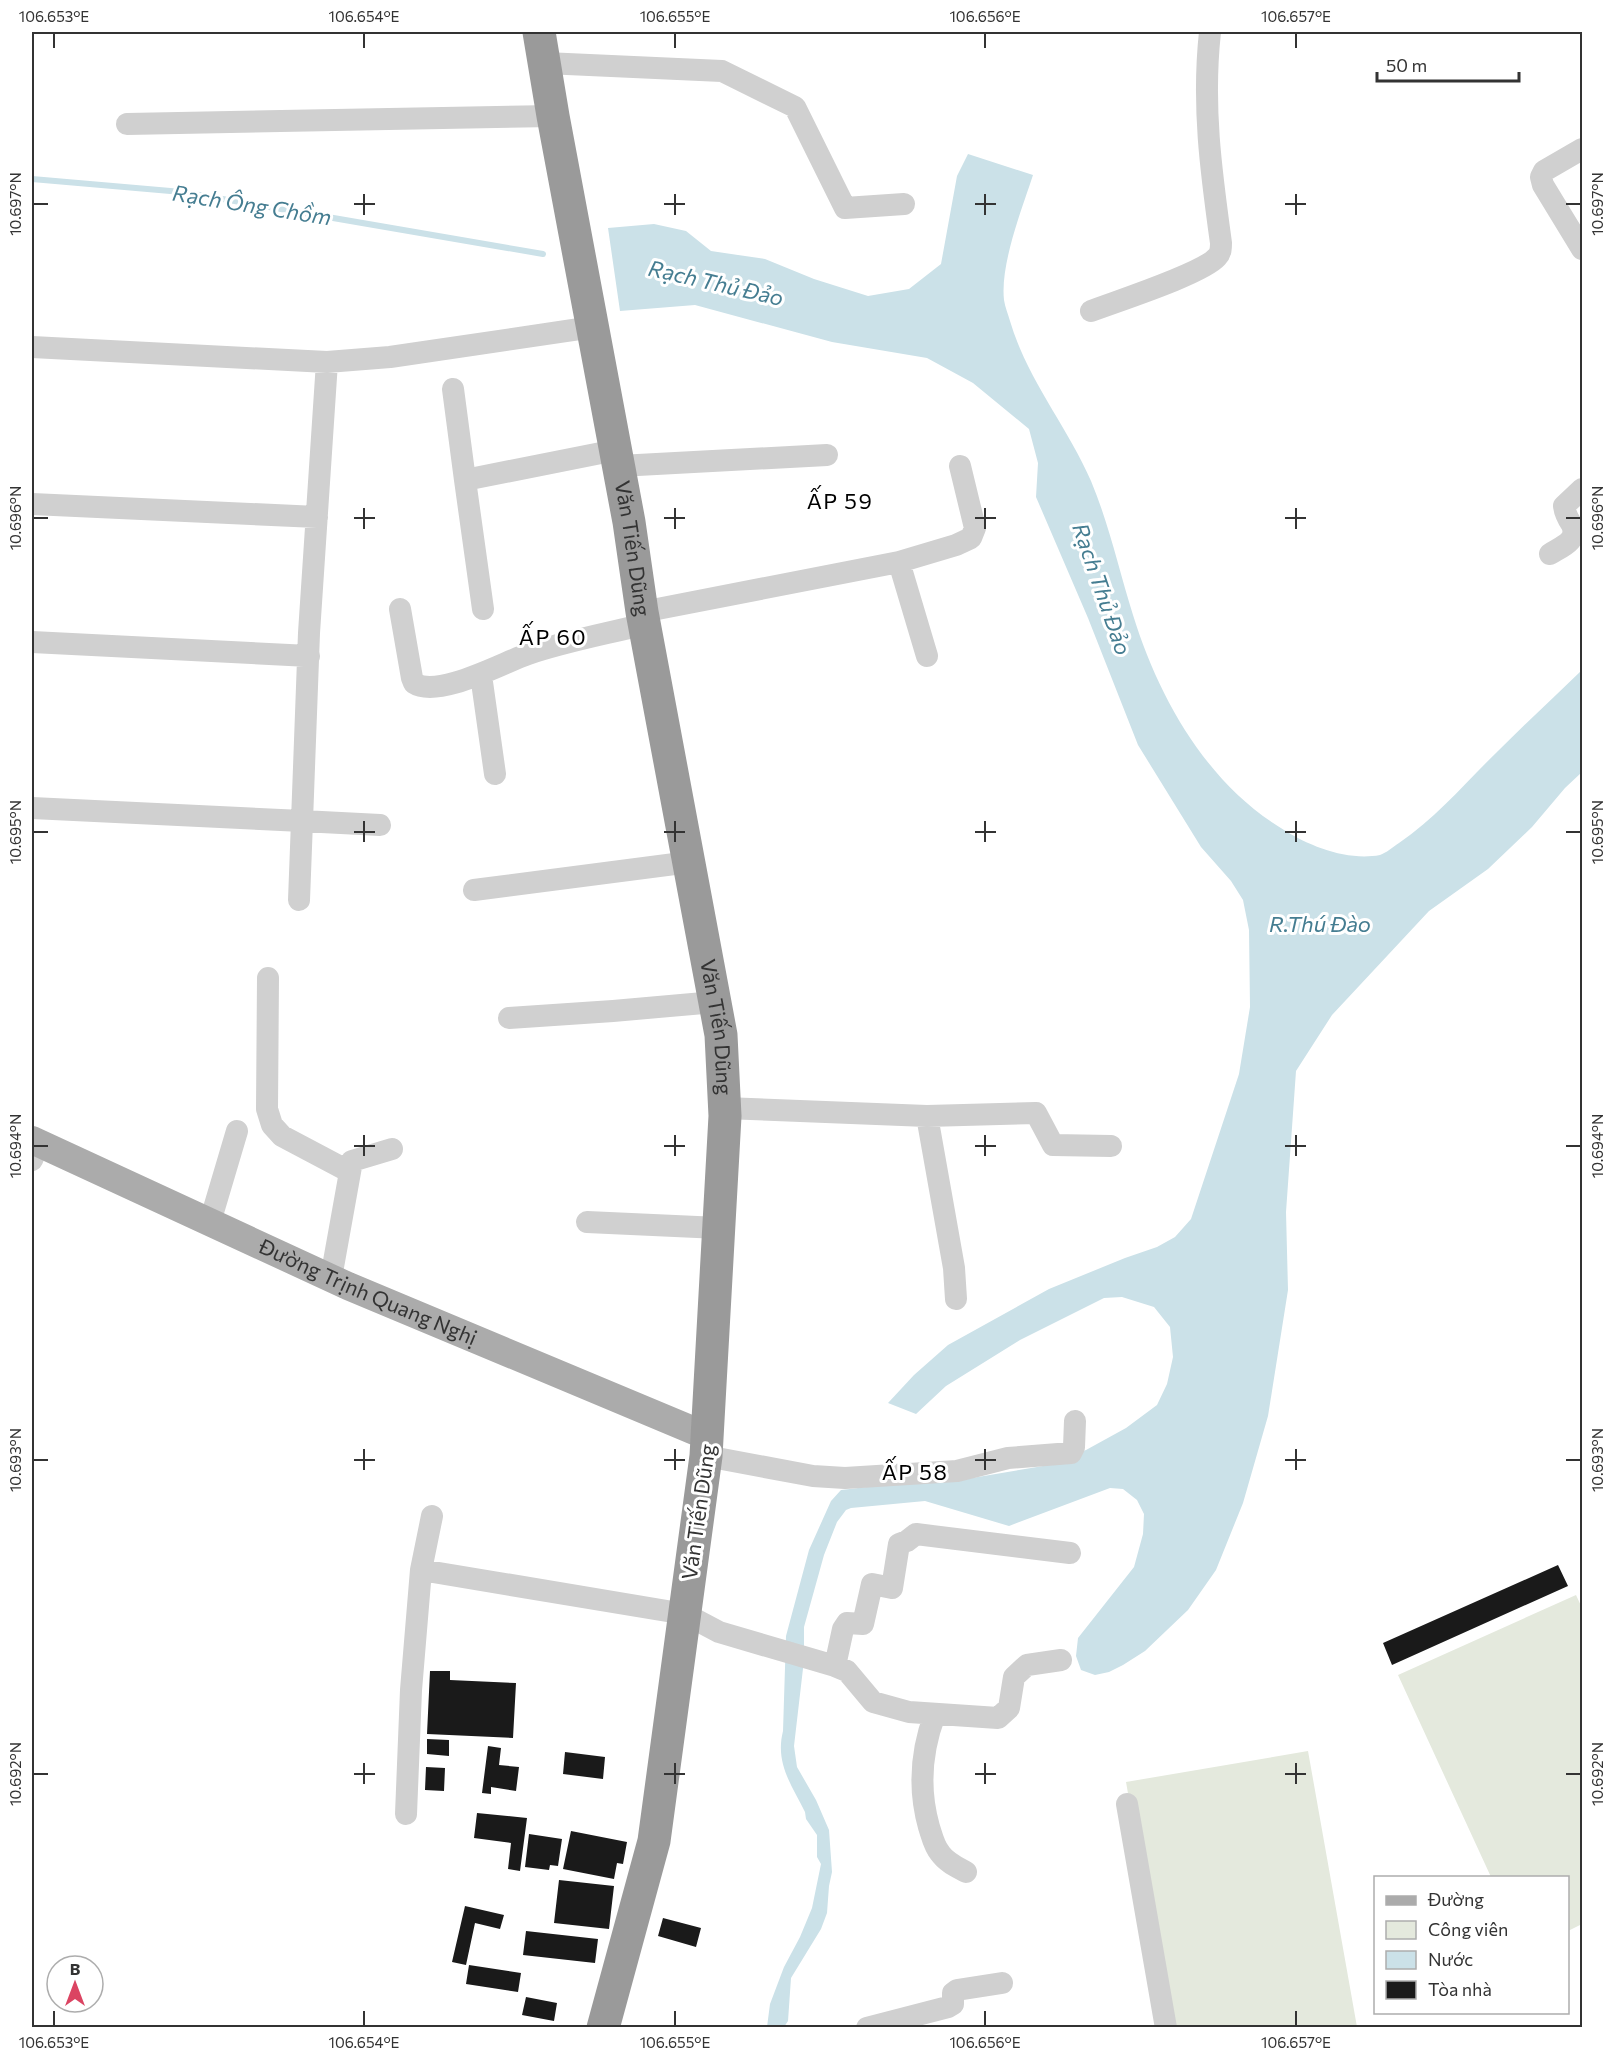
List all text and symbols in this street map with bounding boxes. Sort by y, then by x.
text: 106.653°E [19,7,89,25]
text: 106.654°E [329,7,400,25]
text: 106.655°E [640,7,710,25]
text: 106.656°E [949,7,1021,25]
text: 106.657°E [1261,7,1331,25]
scale bar [1377,45,1520,83]
text: 50 m [1386,54,1427,76]
text: 10.697°N [6,172,24,236]
text: 10.697°N [1588,172,1606,236]
water label: Rạch Ông Chồm [171,179,333,230]
water label: Rạch Thủ Đảo [646,254,786,311]
street label: Văn Tiến Dũng [611,478,656,618]
district label: ẤP 59 [807,485,873,514]
text: 10.696°N [6,486,24,550]
text: 10.696°N [1588,486,1606,550]
water label: Rạch Thủ Đảo [1067,519,1138,658]
district label: ẤP 60 [519,621,587,650]
text: 10.695°N [6,800,24,864]
text: 10.695°N [1588,800,1606,864]
water label: R.Thú Đào [1269,910,1371,937]
street label: Văn Tiến Dũng [696,957,738,1095]
text: 10.694°N [6,1114,24,1178]
text: 10.694°N [1588,1114,1606,1178]
street label: Đường Trịnh Quang Nghị [255,1232,481,1350]
text: 10.693°N [6,1428,24,1492]
text: 10.693°N [1588,1428,1606,1492]
street label: Văn Tiến Dũng [676,1442,719,1581]
district label: ẤP 58 [882,1456,948,1485]
text: 10.692°N [6,1742,24,1806]
text: 10.692°N [1588,1742,1606,1806]
legend [1374,1876,1569,2014]
text: Đường [1427,1888,1484,1910]
text: Công viên [1428,1918,1508,1940]
text: Nước [1428,1948,1473,1970]
north arrow [45,1954,105,2014]
text: B [70,1959,81,1978]
text: Tòa nhà [1428,1978,1492,2000]
text: 106.653°E [19,2033,89,2051]
text: 106.654°E [329,2033,400,2051]
text: 106.655°E [640,2033,710,2051]
text: 106.656°E [949,2033,1021,2051]
text: 106.657°E [1261,2033,1331,2051]

